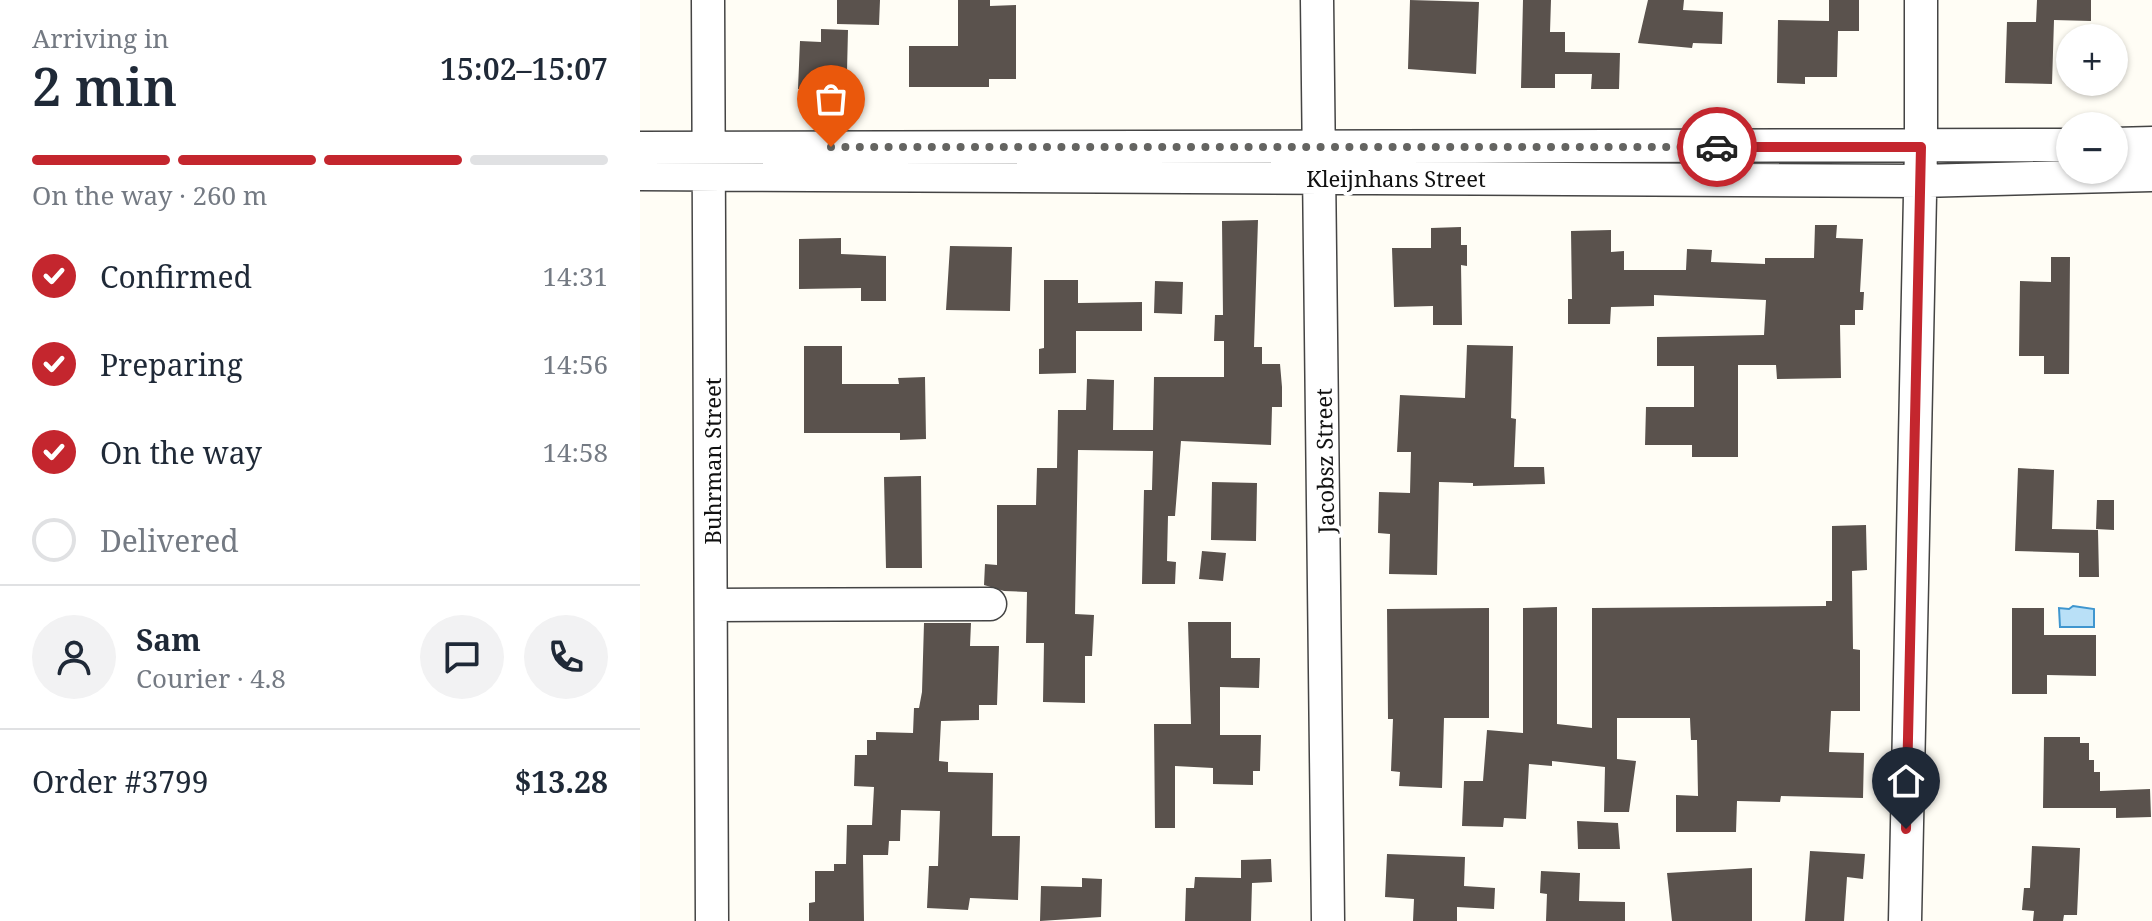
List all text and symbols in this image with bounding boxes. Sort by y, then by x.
text: Arriving in [32,20,169,56]
map controls [2056,24,2128,184]
button: + [2056,24,2128,96]
text: 15:02–15:07 [440,48,608,89]
text: 2 min [32,50,177,121]
pin [797,65,865,147]
icon: bag [809,77,853,121]
courier [1677,107,1757,187]
button: − [2056,112,2128,184]
icon: car [1695,125,1739,169]
street label: Kleijnhans Street [1306,163,1486,193]
text: On the way · 260 m [32,177,267,213]
icon: check [32,254,76,298]
text: Confirmed [100,256,252,297]
text: 14:31 [542,258,608,294]
icon: check [32,342,76,386]
text: Preparing [100,344,243,385]
text: 14:56 [542,346,608,382]
street label: Buhrman Street [697,377,727,545]
street label: Jacobsz Street [1308,388,1340,535]
icon: check [32,430,76,474]
text: On the way [100,432,262,473]
text: 14:58 [542,434,608,470]
text: Delivered [100,520,239,561]
button: person [32,615,116,699]
button: chat [420,615,504,699]
button: phone [524,615,608,699]
text: Sam [136,619,201,660]
text: Courier · 4.8 [136,660,286,696]
pin [1872,747,1940,829]
icon: home [1884,759,1928,803]
text: Order #3799 [32,761,209,802]
text: $13.28 [514,761,608,802]

